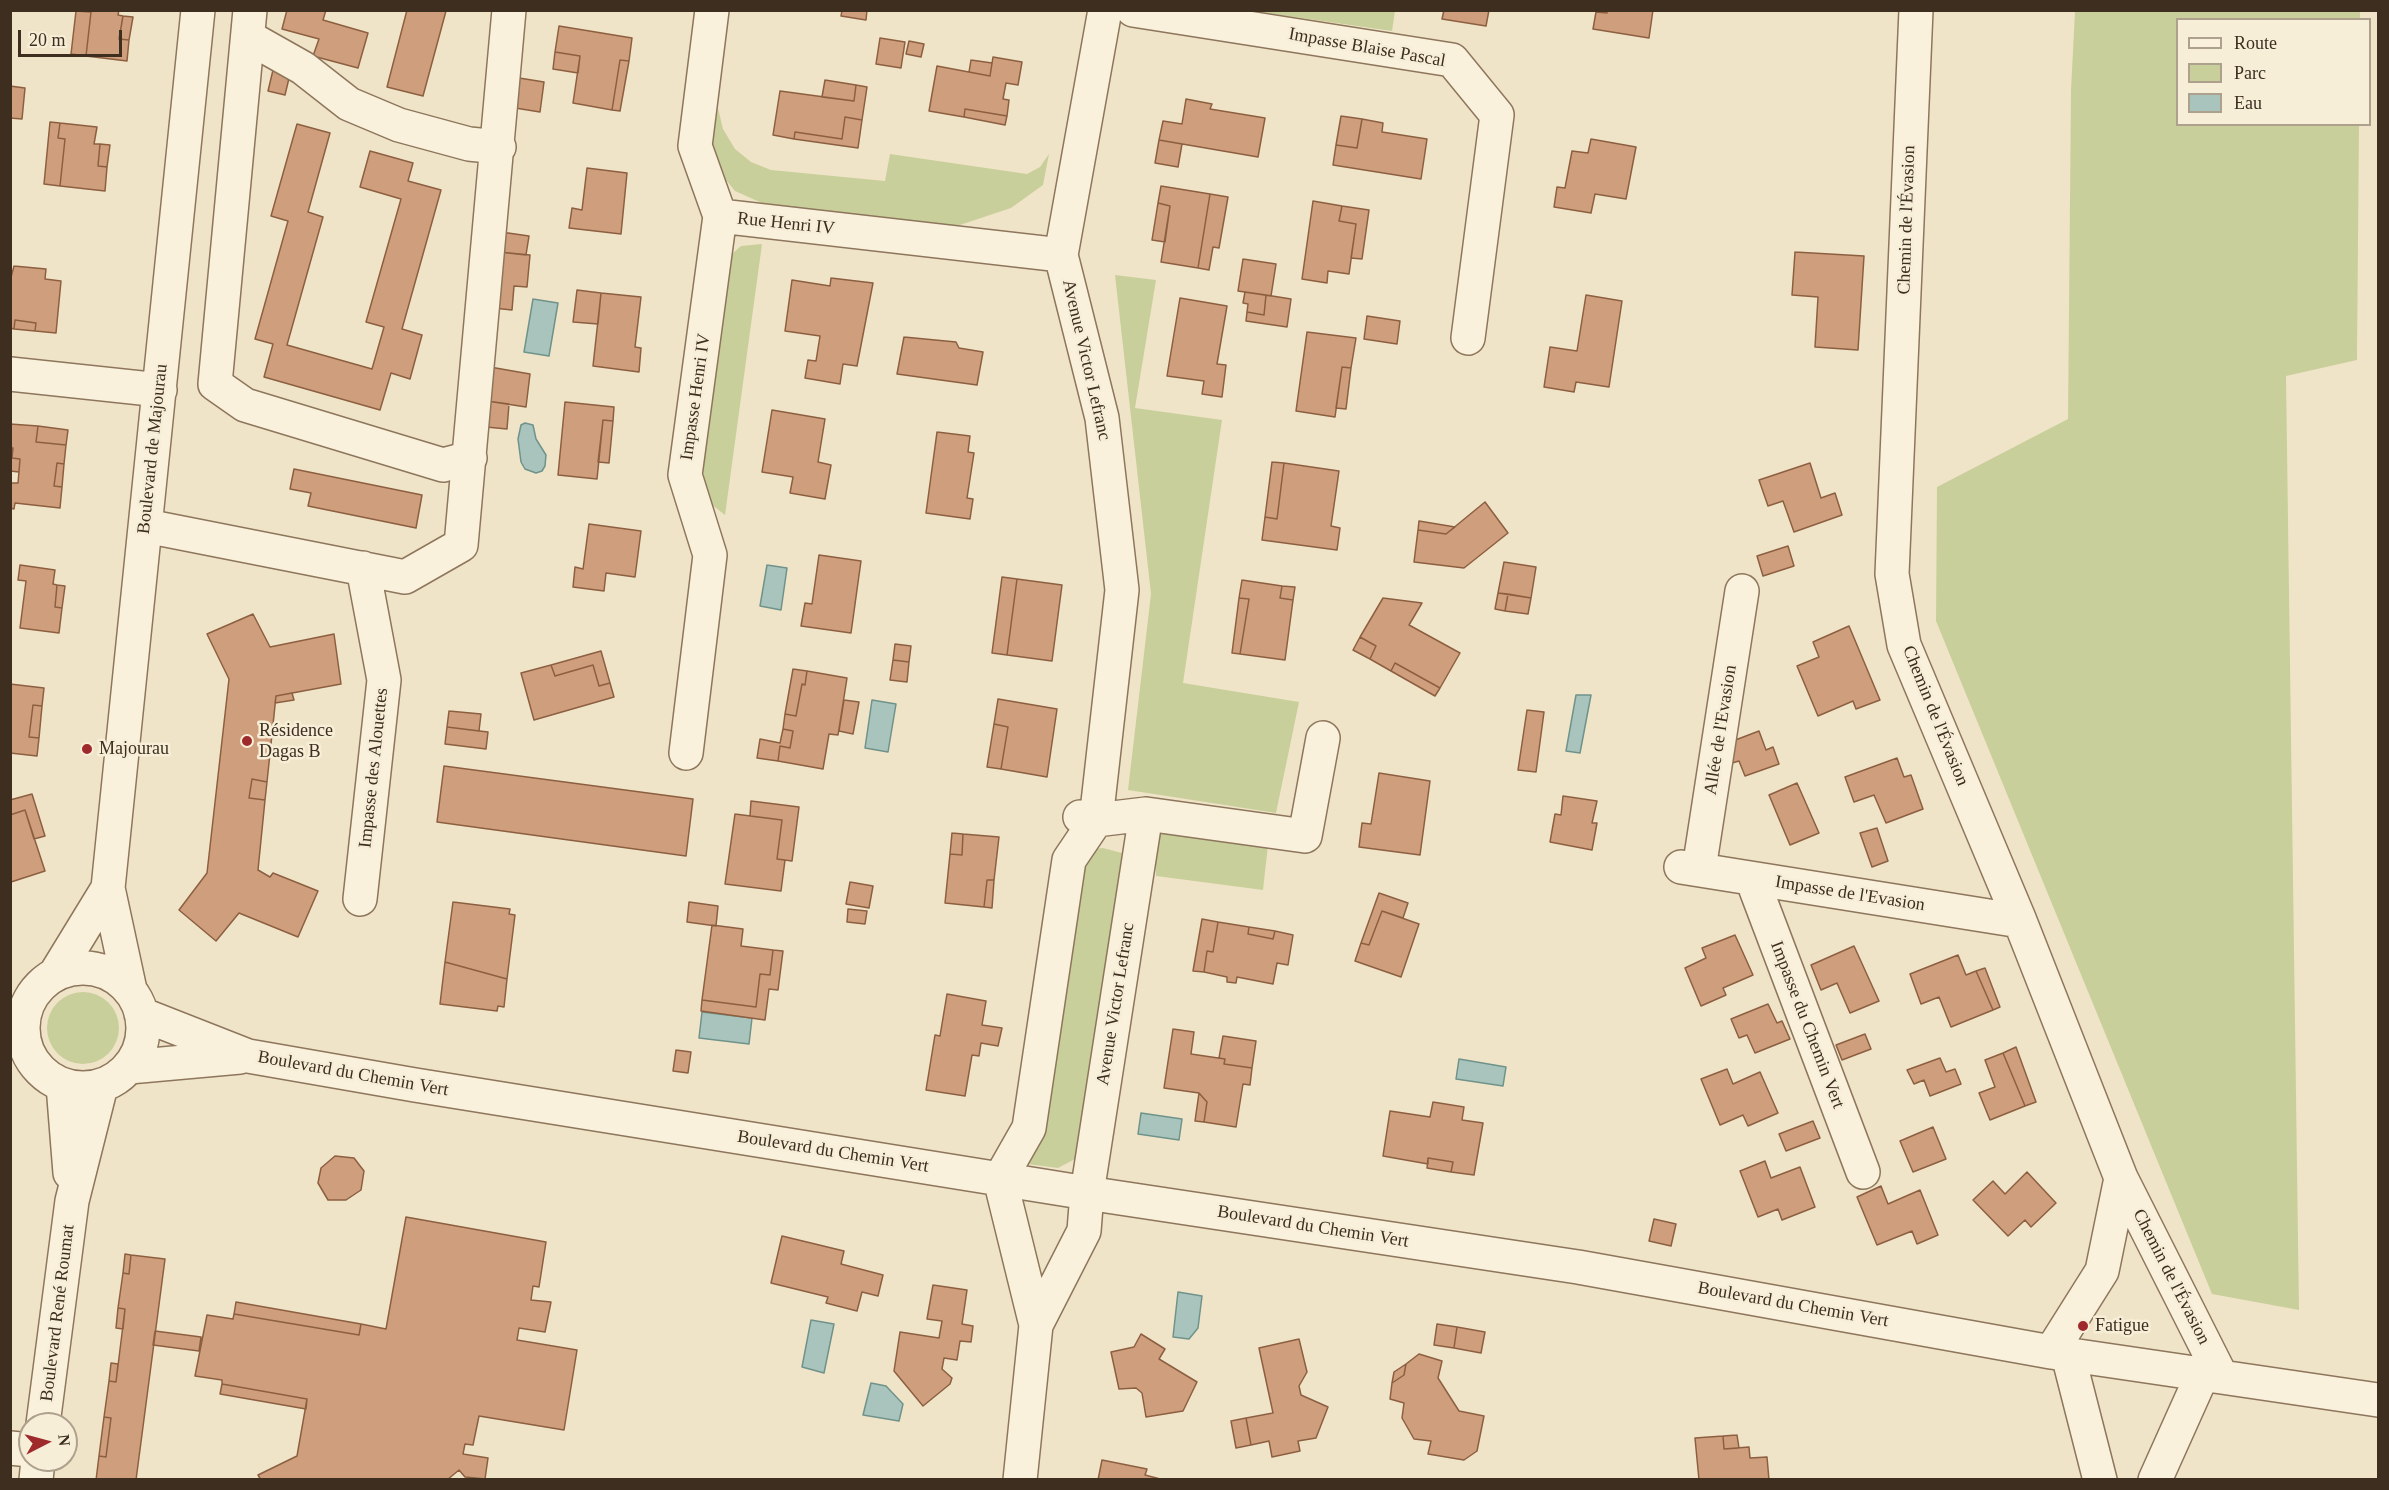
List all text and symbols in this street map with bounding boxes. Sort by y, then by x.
scale bar [21,18,124,56]
legend [2176,18,2371,126]
street label: Impasse Blaise Pascal [1287,24,1447,72]
text: 20 m [29,30,66,50]
text: Route [2234,33,2277,53]
text: Parc [2234,63,2266,83]
text: Eau [2234,93,2262,113]
street label: Chemin de l'Évasion [1894,145,1920,295]
street label: Rue Henri IV [736,208,836,240]
street label: Avenue Victor Lefranc [1057,277,1115,443]
street label: Impasse Henri IV [676,332,716,462]
street label: Boulevard de Majourau [133,363,173,535]
street label: Chemin de l'Évasion [1897,643,1973,789]
street label: Allée de l'Evasion [1700,664,1742,796]
street label: Impasse des Alouettes [355,687,393,849]
place label: Résidence Dagas B [259,720,333,762]
marker: Résidence Dagas B [240,734,254,748]
place label: Majourau [99,738,169,760]
marker: Majourau [80,742,94,756]
street label: Impasse de l'Evasion [1774,872,1926,916]
street label: Avenue Victor Lefranc [1092,921,1140,1087]
street label: Impasse du Chemin Vert [1765,938,1849,1112]
street label: Boulevard du Chemin Vert [256,1047,450,1101]
street label: Boulevard du Chemin Vert [736,1126,930,1178]
street label: Boulevard du Chemin Vert [1216,1201,1410,1253]
street label: Chemin de l'Évasion [2128,1206,2214,1348]
street label: Boulevard René Roumat [36,1223,80,1403]
street label: Boulevard du Chemin Vert [1696,1278,1890,1332]
place label: Fatigue [2095,1315,2149,1337]
marker: Fatigue [2076,1319,2090,1333]
north arrow [18,1412,78,1472]
text: N [55,1434,73,1447]

